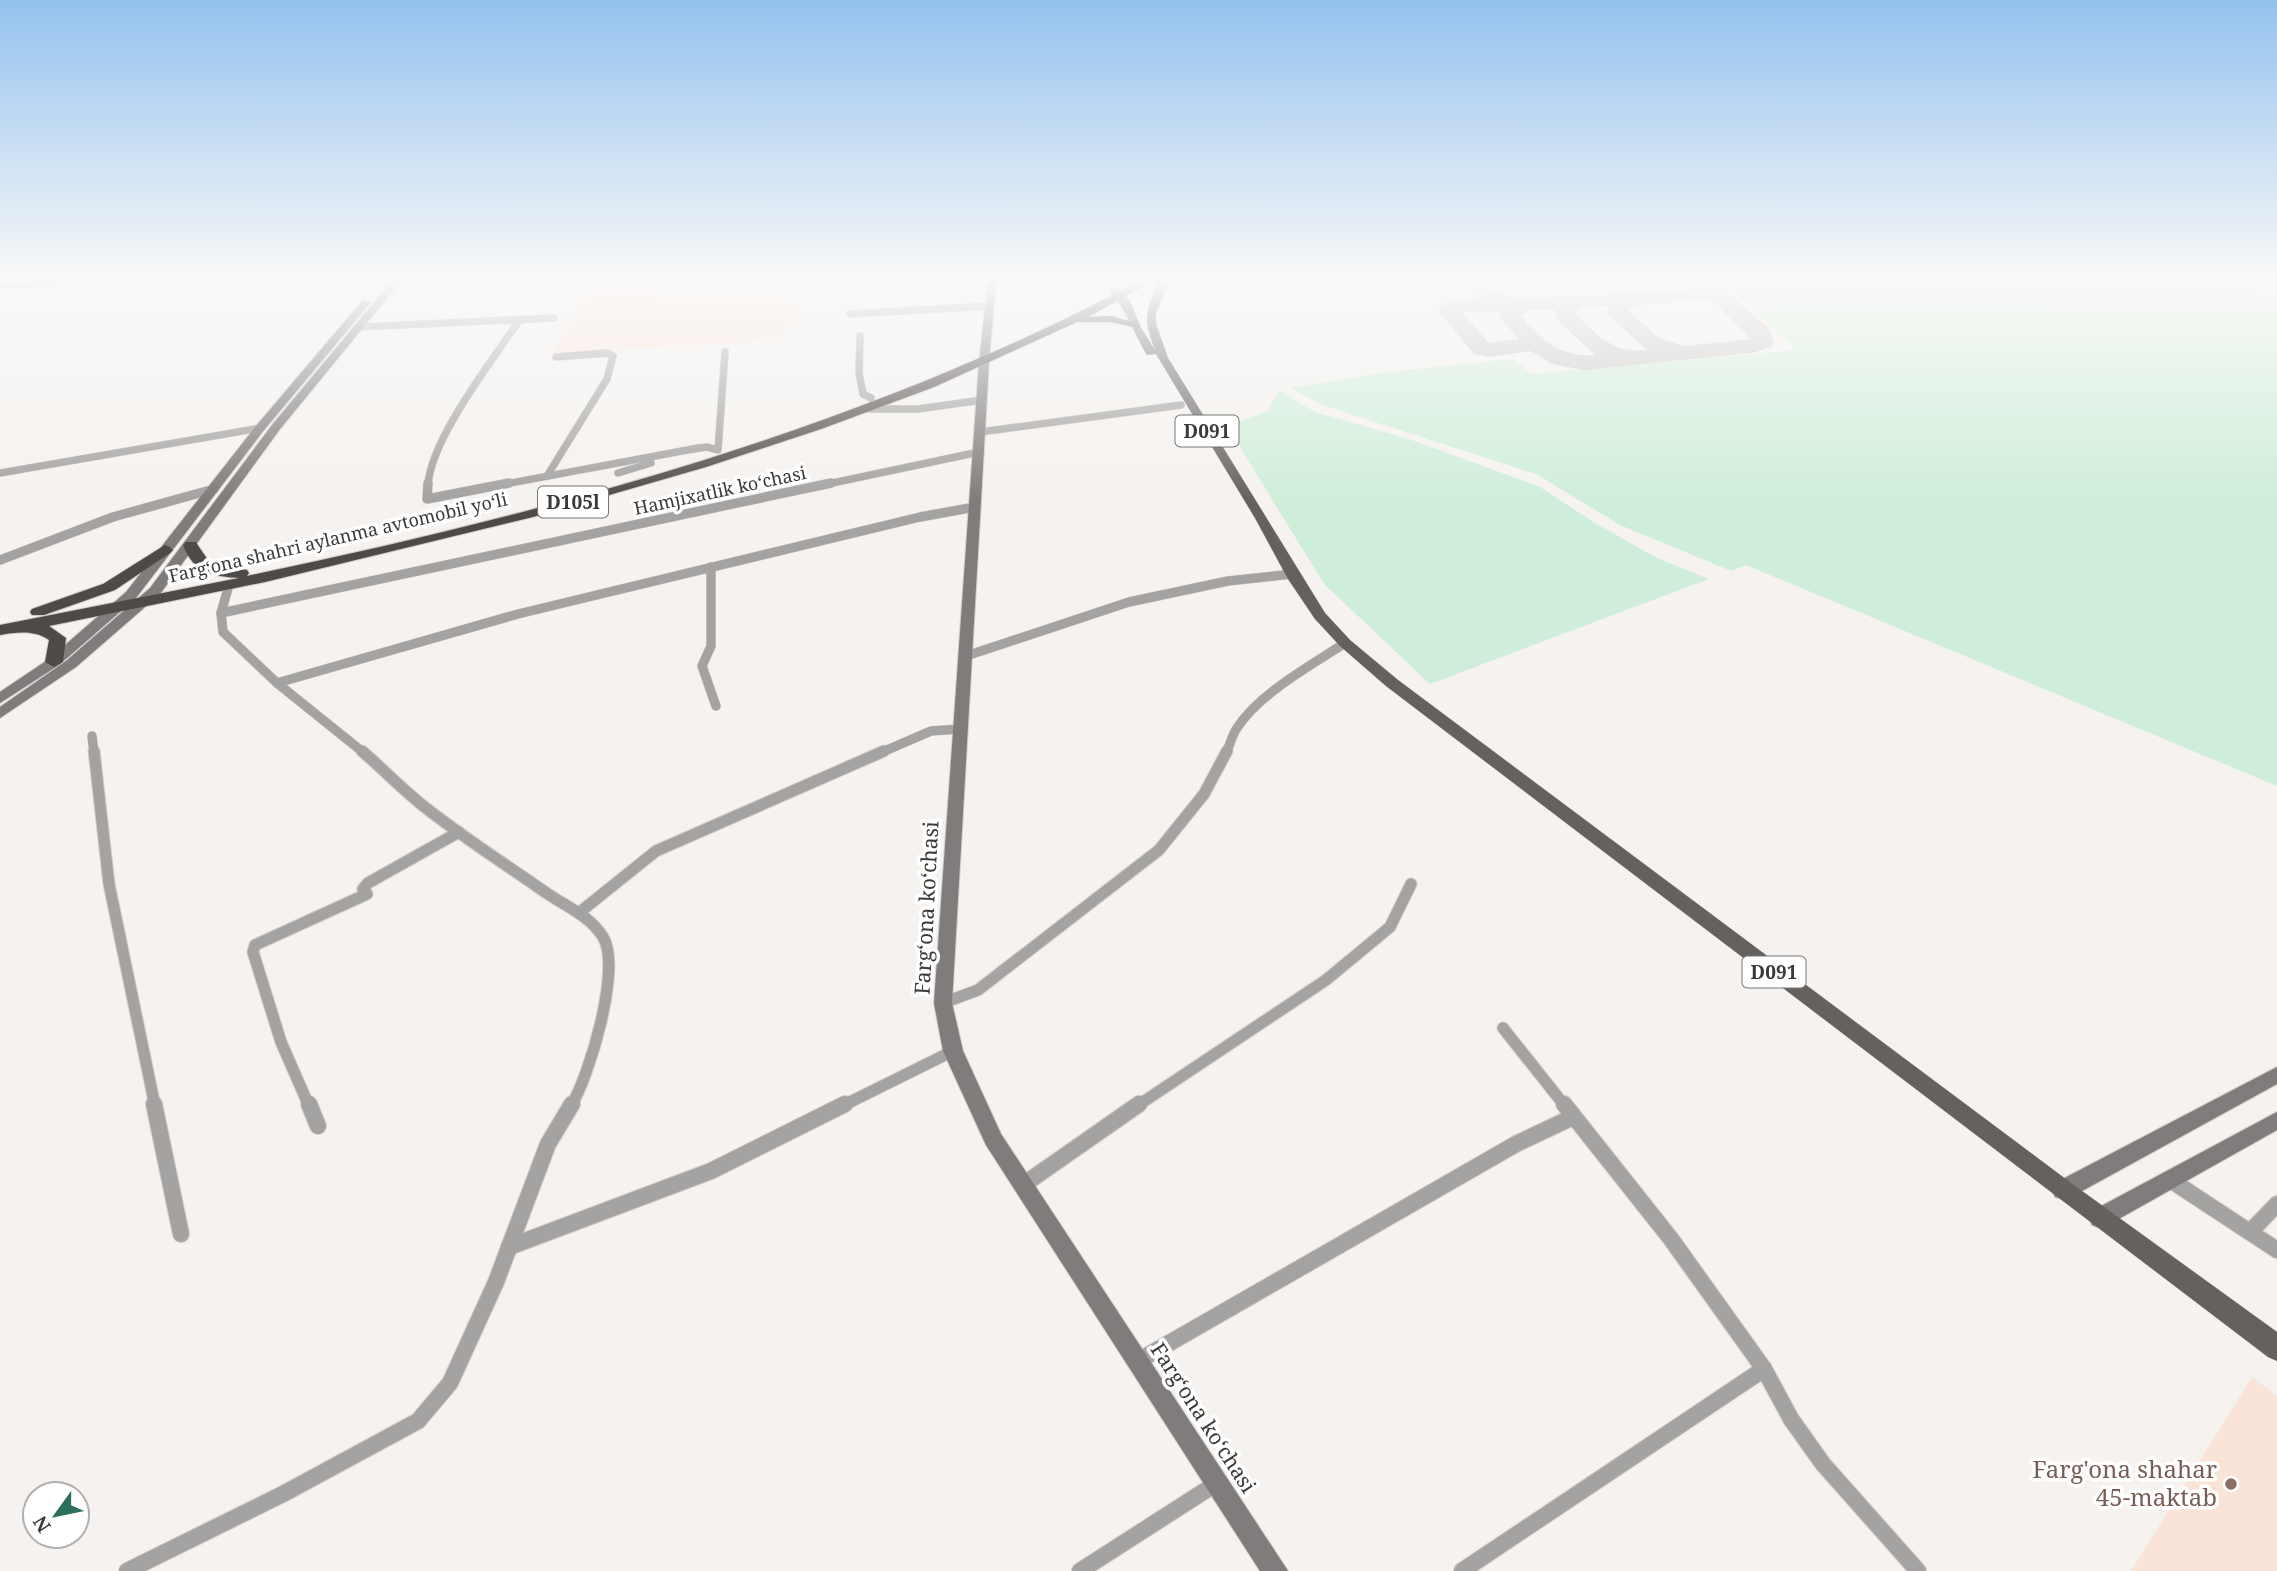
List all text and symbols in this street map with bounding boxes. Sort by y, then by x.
road number: D091 [1176,416,1238,446]
street label: Hamjixatlik koʻchasi [632,460,808,520]
street label: Fargʻona shahri aylanma avtomobil yoʻli [166,486,510,588]
road number: D105l [538,486,608,517]
street label: Fargʻona koʻchasi [907,820,945,995]
road number: D091 [1742,956,1806,988]
street label: Fargʻona koʻchasi [1145,1337,1263,1498]
place label: Farg'ona shahar 45-maktab [2033,1452,2217,1513]
marker: Farg'ona shahar 45-maktab [2223,1476,2239,1492]
north arrow [21,1480,91,1550]
text: N [27,1511,57,1538]

